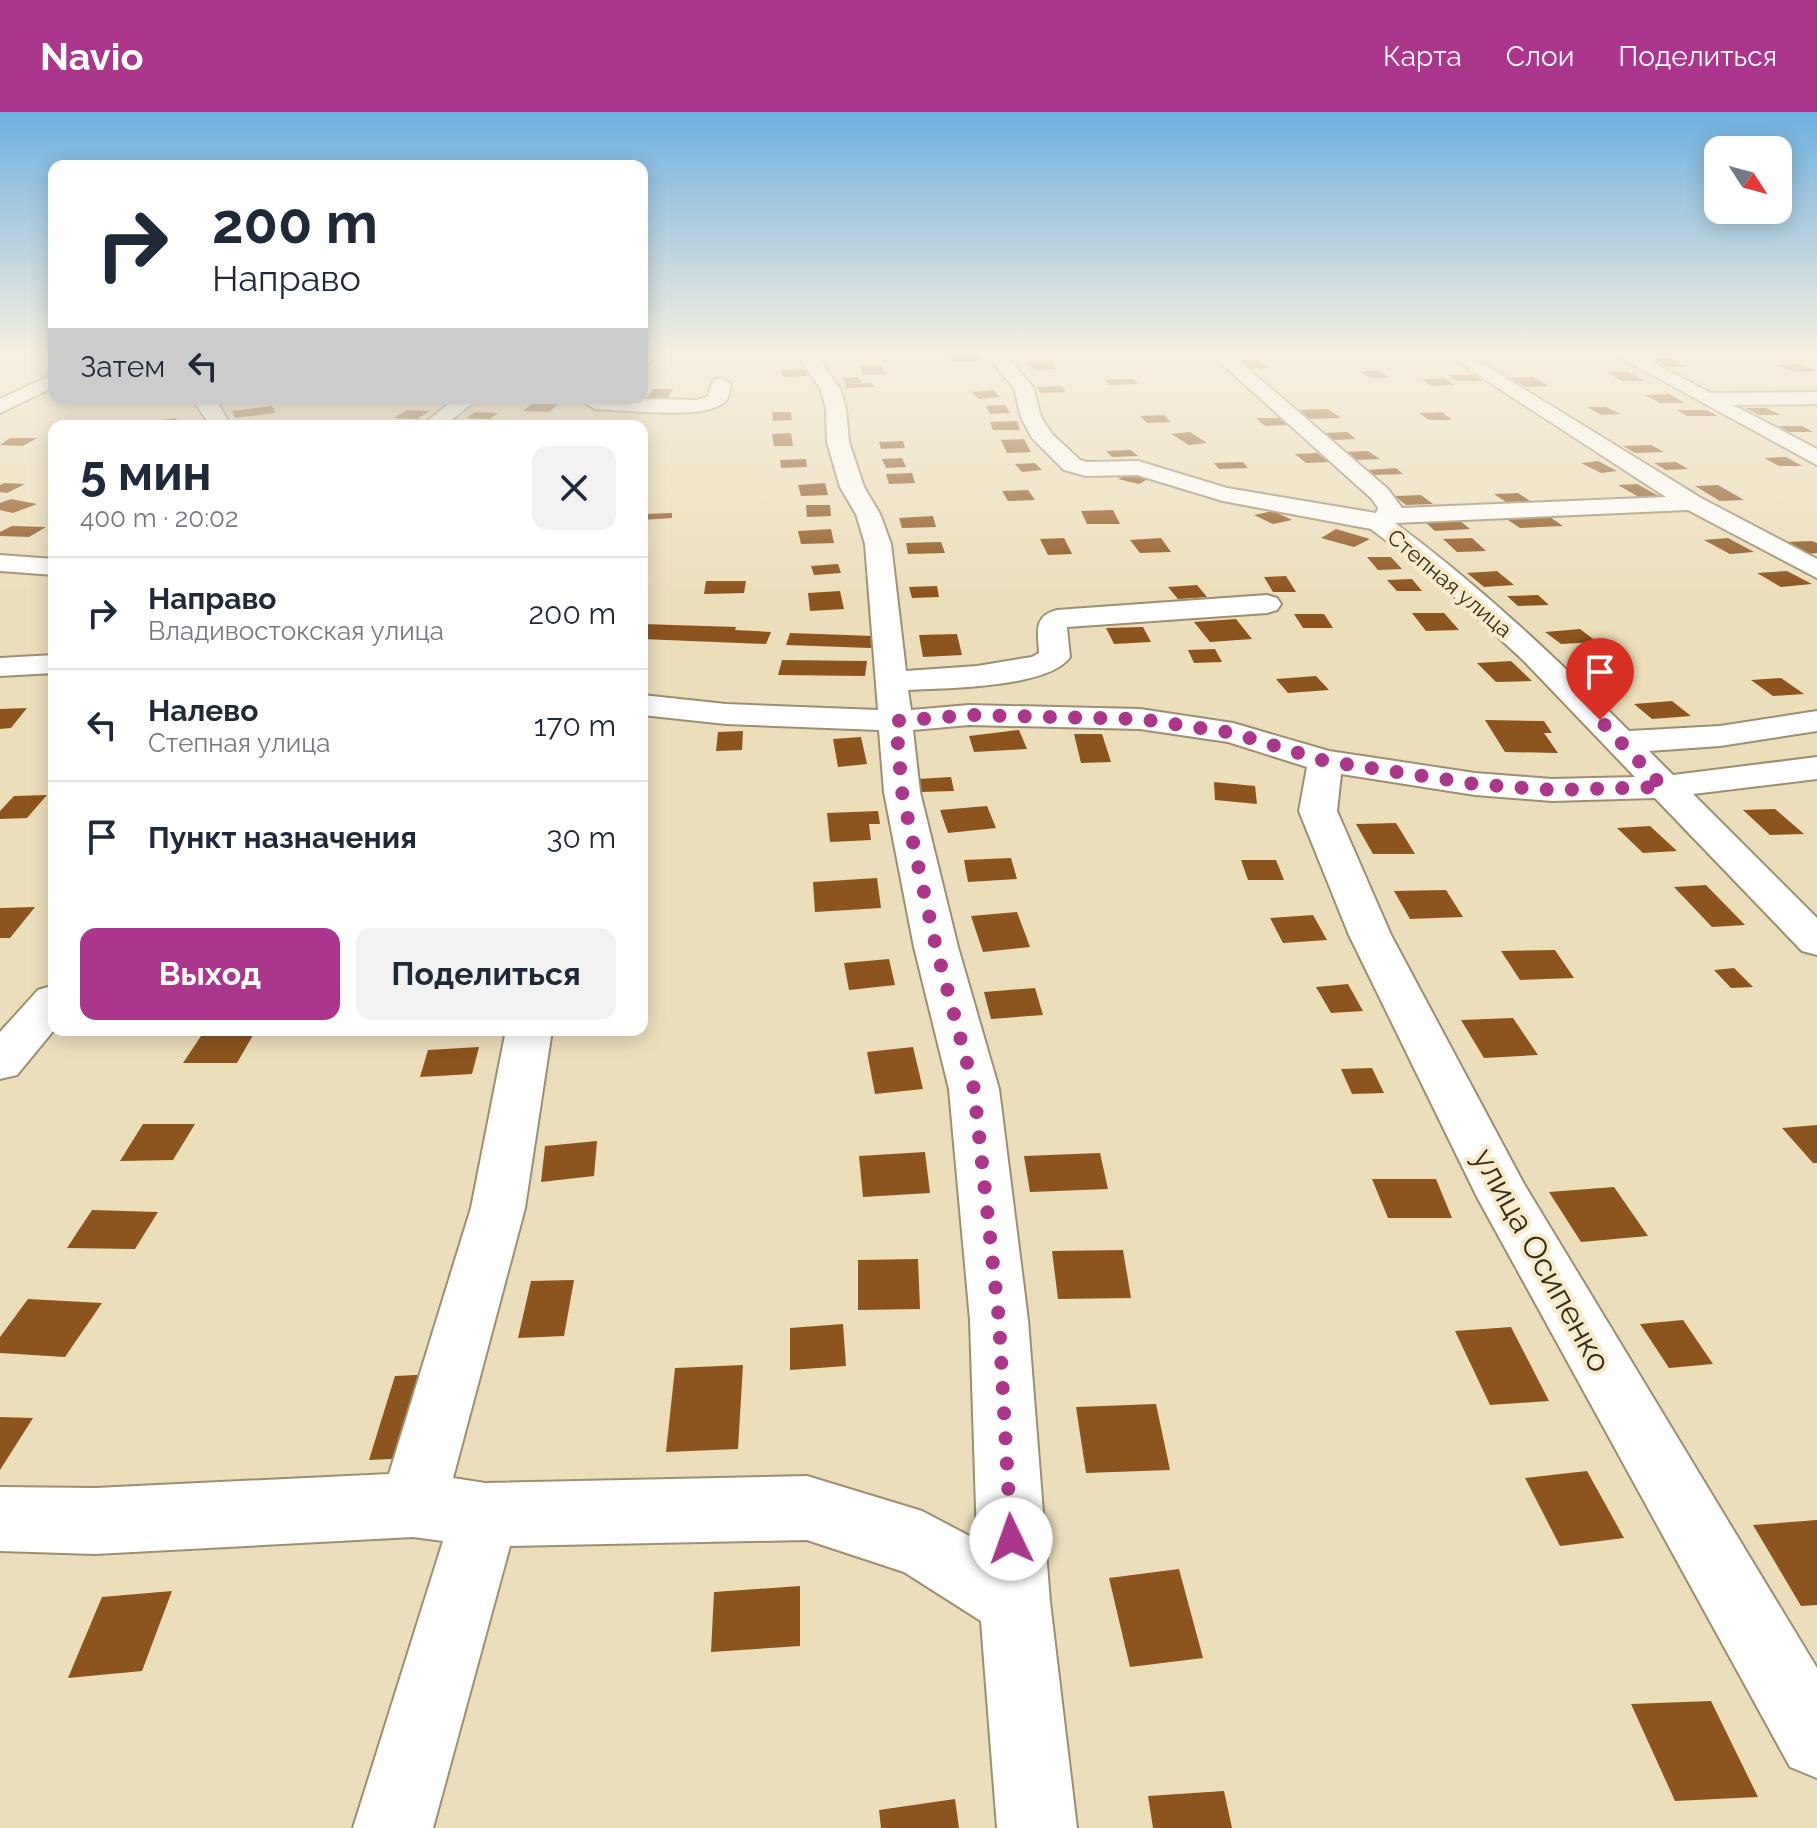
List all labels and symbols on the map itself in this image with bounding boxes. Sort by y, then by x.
north arrow [1704,136,1792,224]
street label: Степная улица [1382,523,1518,643]
pin [1566,638,1634,720]
street label: улица Осипенко [1466,1142,1619,1378]
position arrow [969,1497,1053,1581]

